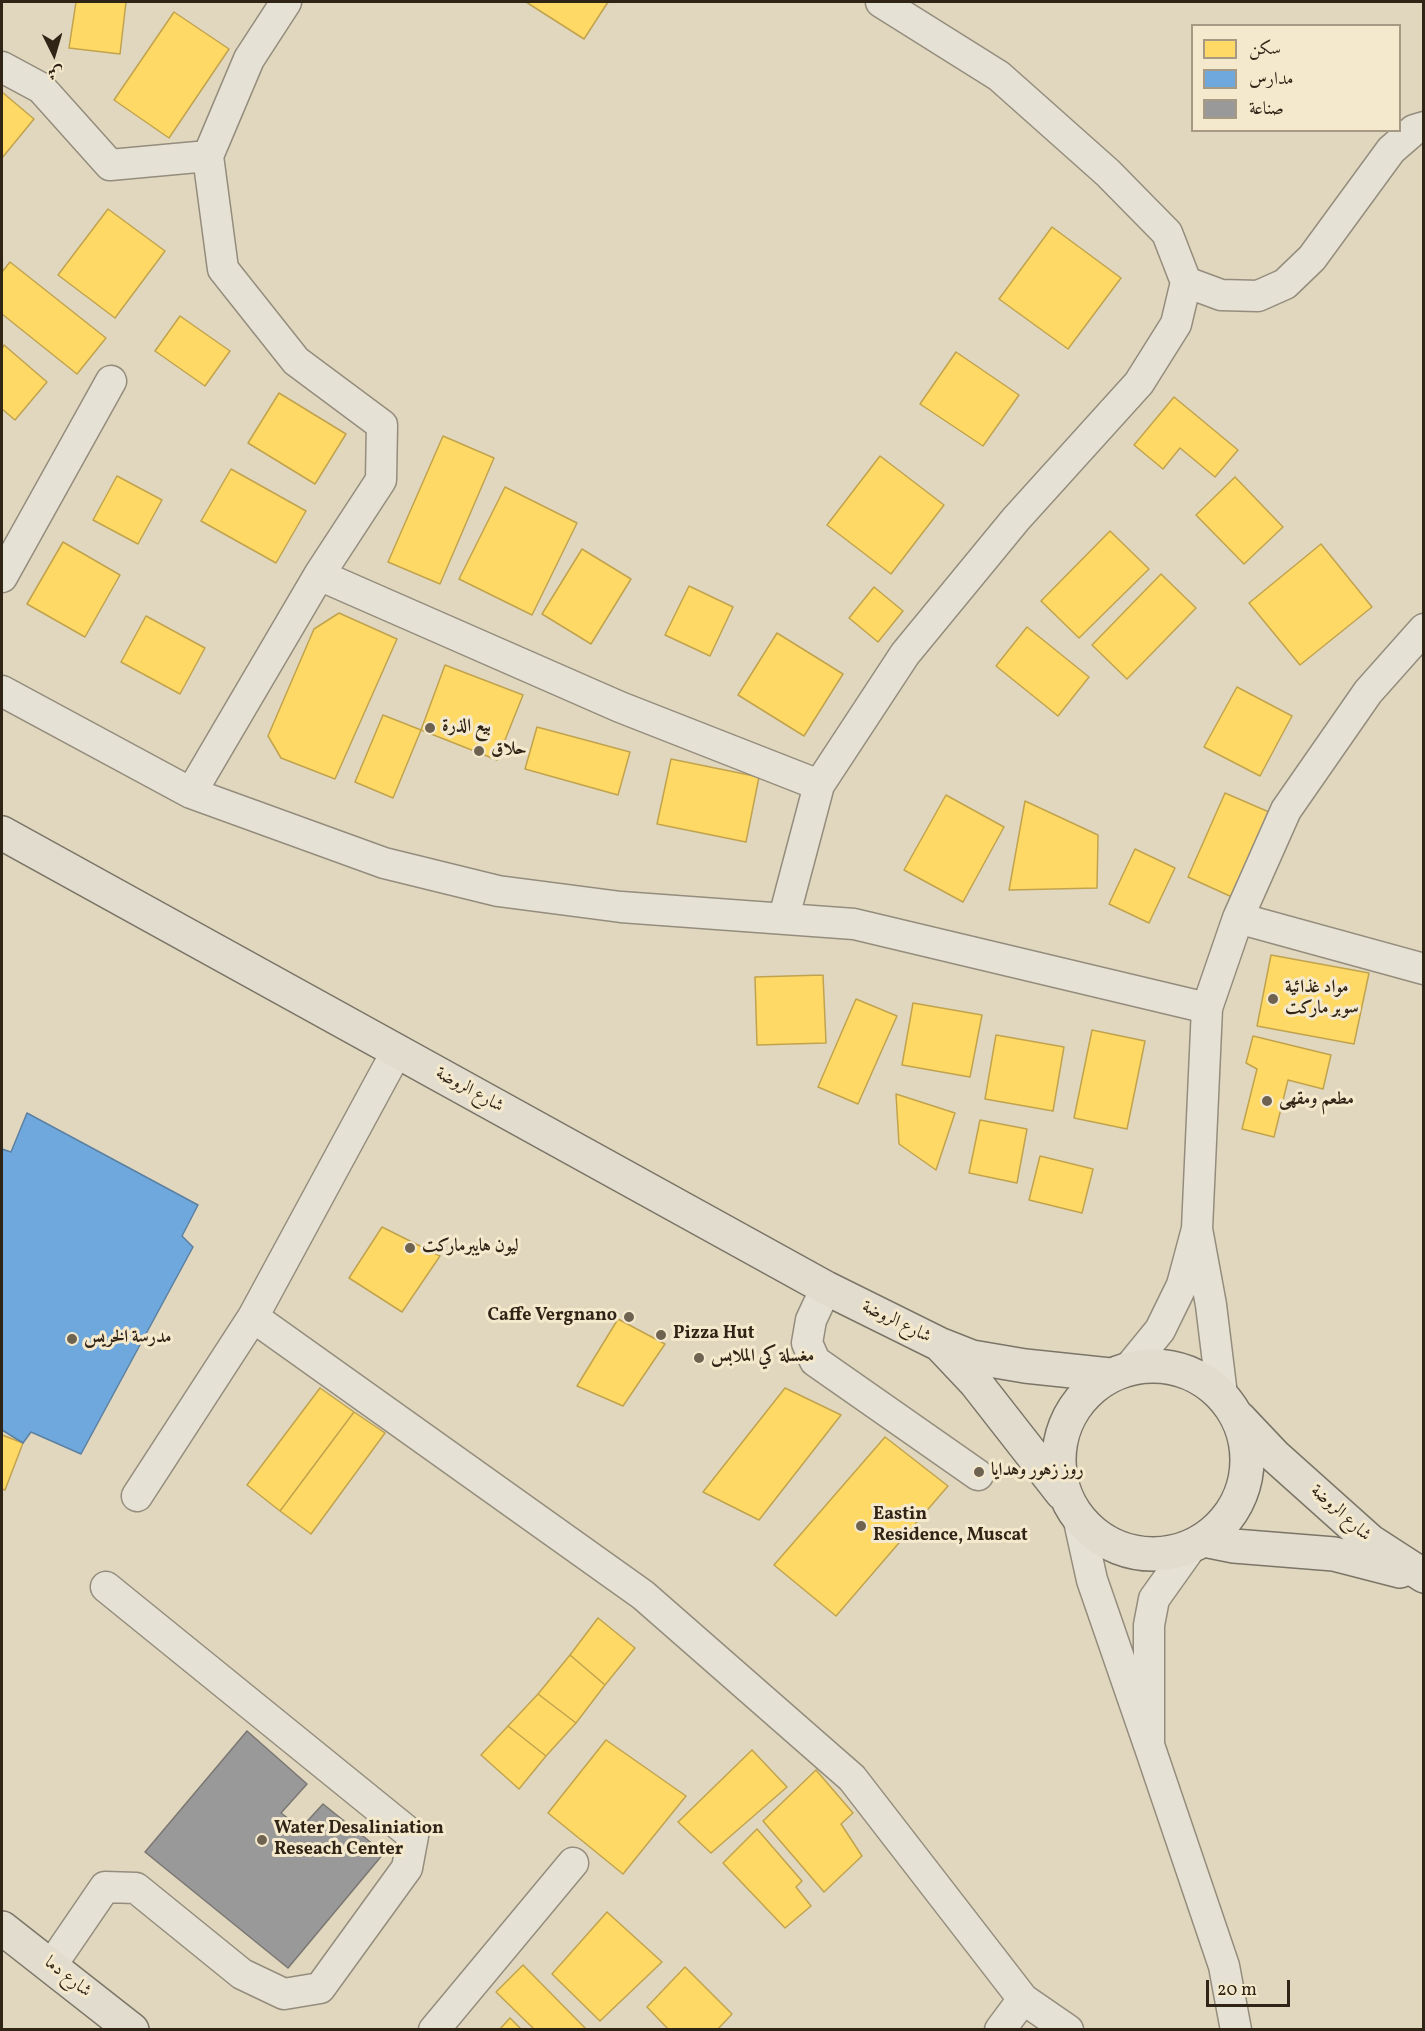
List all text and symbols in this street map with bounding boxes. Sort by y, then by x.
north arrow [24,24,84,84]
legend [1191,24,1401,132]
text: سكن [1249,37,1281,62]
text: ش [47,60,64,84]
text: مدارس [1249,67,1293,92]
text: صناعة [1249,97,1284,122]
place label: بيع الذرة [442,717,491,739]
marker: بيع الذرة [423,721,437,735]
place label: حلاق [491,740,527,762]
marker: حلاق [472,744,486,758]
place label: مواد غذائية سوبر ماركت [1285,978,1359,1020]
marker: مواد غذائية سوبر ماركت [1266,992,1280,1006]
street label: شارع الروضة [431,1063,507,1119]
place label: مطعم ومقهى [1279,1090,1354,1112]
marker: مطعم ومقهى [1260,1094,1274,1108]
place label: ليون هايبرماركت [422,1237,519,1259]
marker: ليون هايبرماركت [403,1241,417,1255]
street label: شارع الروضة [858,1297,934,1349]
place label: Caffe Vergnano [487,1306,617,1328]
marker: Caffe Vergnano [622,1310,636,1324]
place label: Pizza Hut [673,1324,754,1346]
place label: مدرسة الخريس [84,1328,171,1350]
marker: Pizza Hut [654,1328,668,1342]
marker: مدرسة الخريس [65,1332,79,1346]
place label: مغسلة كي الملابس [711,1347,814,1369]
marker: مغسلة كي الملابس [692,1351,706,1365]
place label: روز زهور وهدايا [991,1461,1084,1483]
marker: روز زهور وهدايا [972,1465,986,1479]
street label: شارع الروضة [1305,1481,1375,1547]
place label: Eastin Residence, Muscat [873,1505,1028,1547]
marker: Eastin Residence, Muscat [854,1519,868,1533]
place label: Water Desaliniation Reseach Center [274,1819,444,1862]
marker: Water Desaliniation Reseach Center [255,1833,269,1847]
street label: شارع دما [39,1953,95,2003]
scale bar [1209,1968,1293,2006]
text: 20 m [1217,1978,1257,2003]

